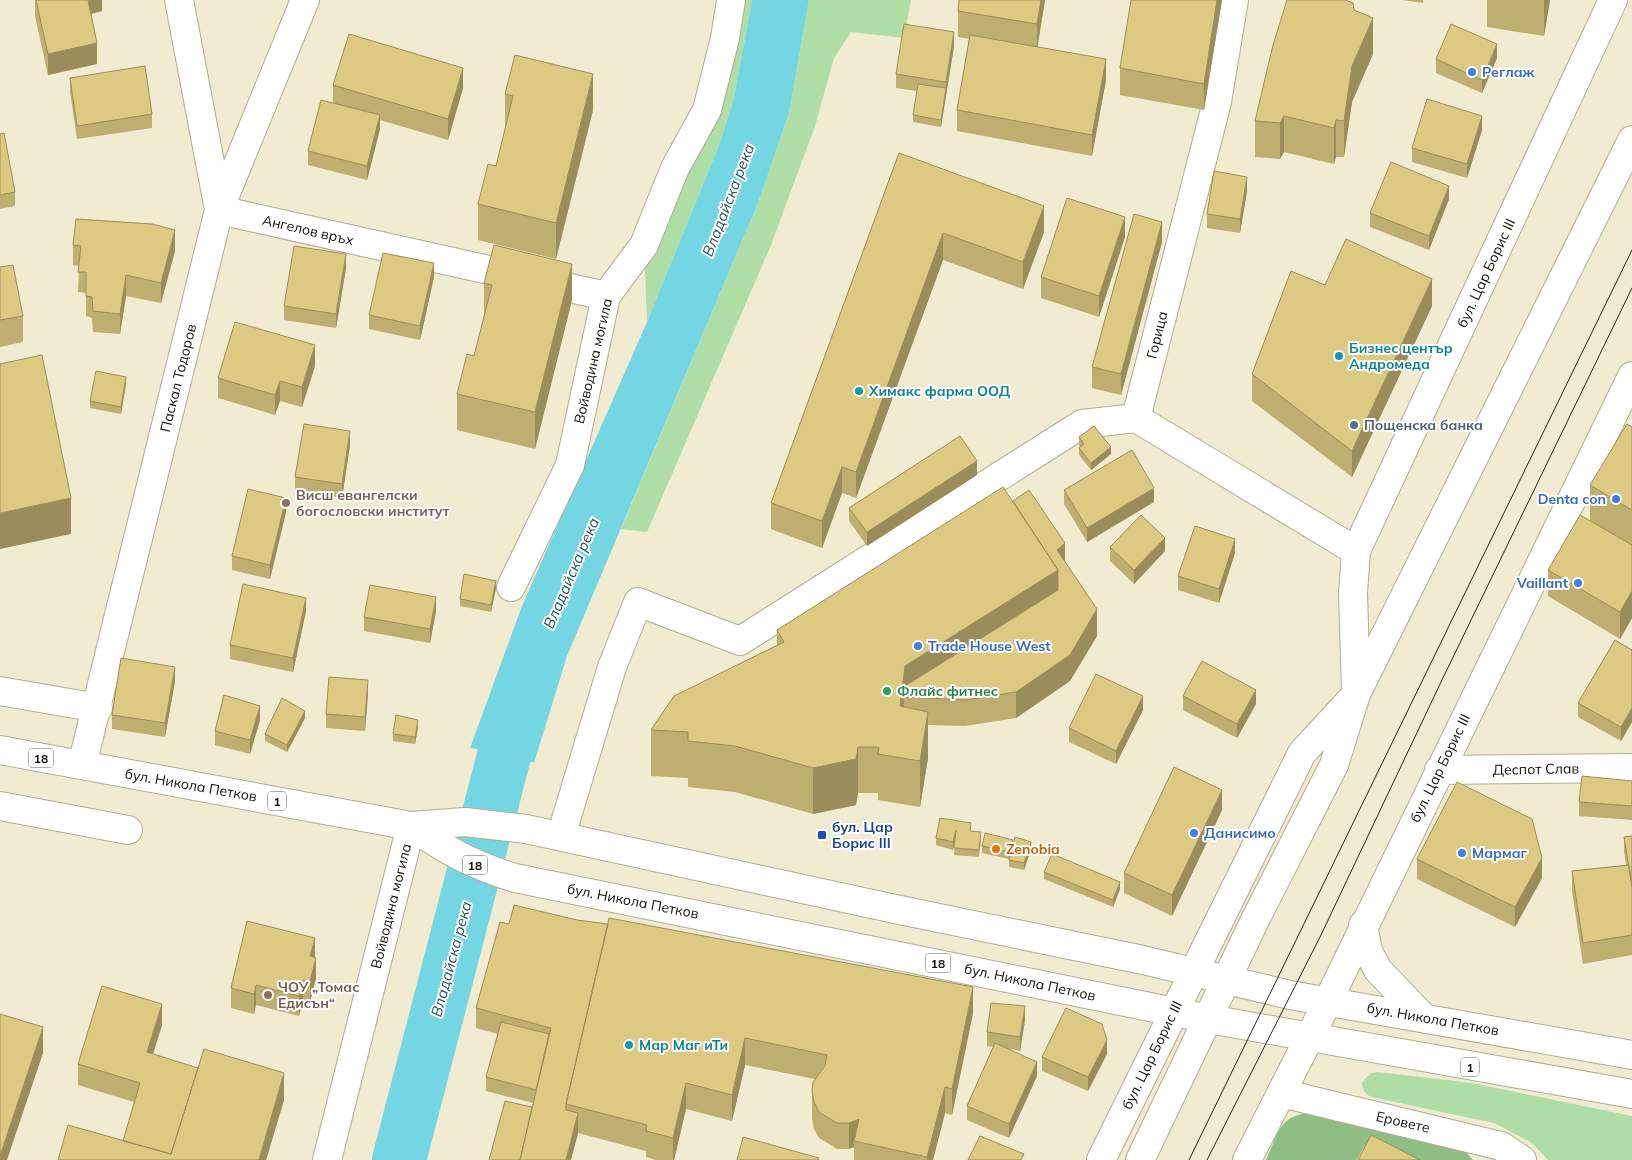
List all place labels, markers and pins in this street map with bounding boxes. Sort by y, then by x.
place label: Реглаж [1482,63,1535,81]
marker: Реглаж [1466,66,1478,78]
place label: Бизнес център Андромеда [1349,339,1453,373]
marker: Бизнес център Андромеда [1333,350,1345,362]
place label: Химакс фарма ООД [868,382,1011,400]
marker: Химакс фарма ООД [853,385,865,397]
place label: Пощенска банка [1364,416,1483,434]
marker: Пощенска банка [1348,419,1360,431]
place label: Висш евангелски богословски институт [296,486,450,520]
place label: Denta con [1538,490,1606,508]
marker: Denta con [1610,493,1622,505]
marker: Висш евангелски богословски институт [280,497,292,509]
place label: Vaillant [1516,574,1569,592]
marker: Vaillant [1572,577,1584,589]
place label: Trade House West [928,637,1051,655]
marker: Trade House West [912,640,924,652]
place label: Флайс фитнес [897,682,998,700]
marker: Флайс фитнес [881,685,893,697]
place label: бул. Цар Борис ІІІ [832,818,893,852]
place label: Данисимо [1204,824,1276,842]
marker: Данисимо [1188,827,1200,839]
marker: бул. Цар Борис ІІІ [816,829,828,841]
place label: Zenobia [1006,840,1060,858]
marker: Zenobia [990,843,1002,855]
place label: Мармаг [1472,844,1528,862]
marker: Мармаг [1456,847,1468,859]
place label: ЧОУ „Томас Едисън“ [278,978,359,1012]
marker: ЧОУ „Томас Едисън“ [262,989,274,1001]
place label: Мар Маг иТи [639,1036,728,1054]
marker: Мар Маг иТи [623,1039,635,1051]

